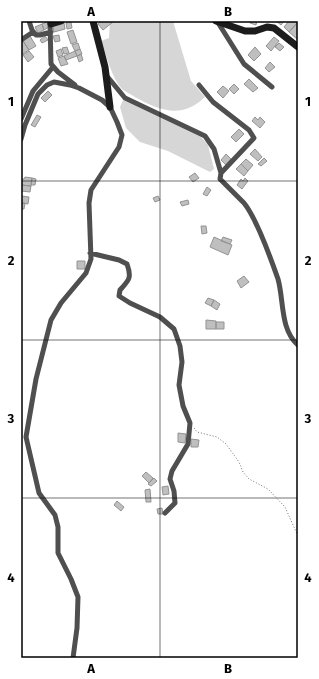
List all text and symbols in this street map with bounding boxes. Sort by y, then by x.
text: A [86,4,95,19]
text: B [224,4,232,19]
text: 1 [8,94,14,109]
text: 1 [305,94,311,109]
text: 2 [8,253,15,268]
text: 2 [305,253,312,268]
text: 3 [7,411,15,426]
text: 3 [304,411,312,426]
text: 4 [7,570,15,585]
text: 4 [304,570,312,585]
text: A [86,661,95,676]
text: B [224,661,232,676]

